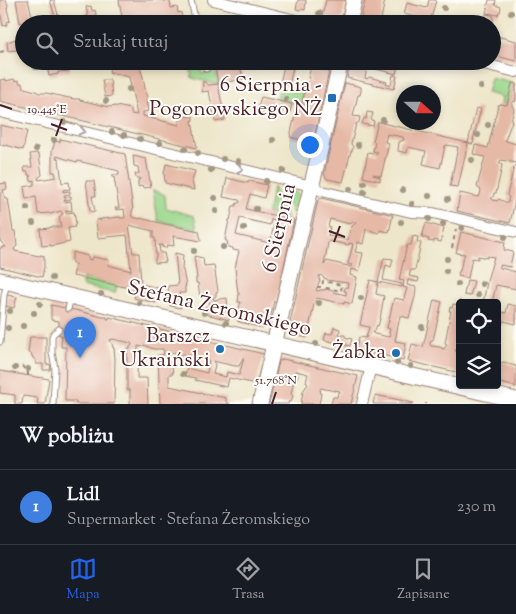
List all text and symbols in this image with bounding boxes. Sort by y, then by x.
search box [15,15,501,70]
icon: search [33,29,61,57]
text: Szukaj tutaj [73,29,168,56]
place label: 6 Sierpnia - Pogonowskiego NŻ [149,71,322,125]
north arrow [396,85,441,130]
marker: 6 Sierpnia - Pogonowskiego NŻ [326,92,338,104]
text: 19.445°E [27,101,67,119]
one-way arrow [77,125,86,136]
your location [297,132,323,158]
one-way arrow [235,163,244,174]
street label: 6 Sierpnia [255,180,305,276]
street label: Stefana Żeromskiego [124,273,314,345]
map controls [456,299,501,389]
button: locate [456,299,501,344]
pin: 1 [64,317,96,358]
place label: Barszcz Ukraiński [120,322,210,376]
place label: Żabka [332,338,386,368]
marker: Barszcz Ukraiński [214,343,226,355]
button: layers [456,344,501,389]
marker: Żabka [390,347,402,359]
text: 51.768°N [254,372,297,390]
text: W pobliżu [20,422,114,452]
text: Lidl [67,482,100,509]
text: 1 [33,496,39,519]
text: 230 m [457,496,496,519]
text: Supermarket · Stefana Żeromskiego [67,509,310,532]
tab: Mapa [66,555,100,605]
tab: Trasa [232,555,265,605]
tab: Zapisane [397,555,450,605]

